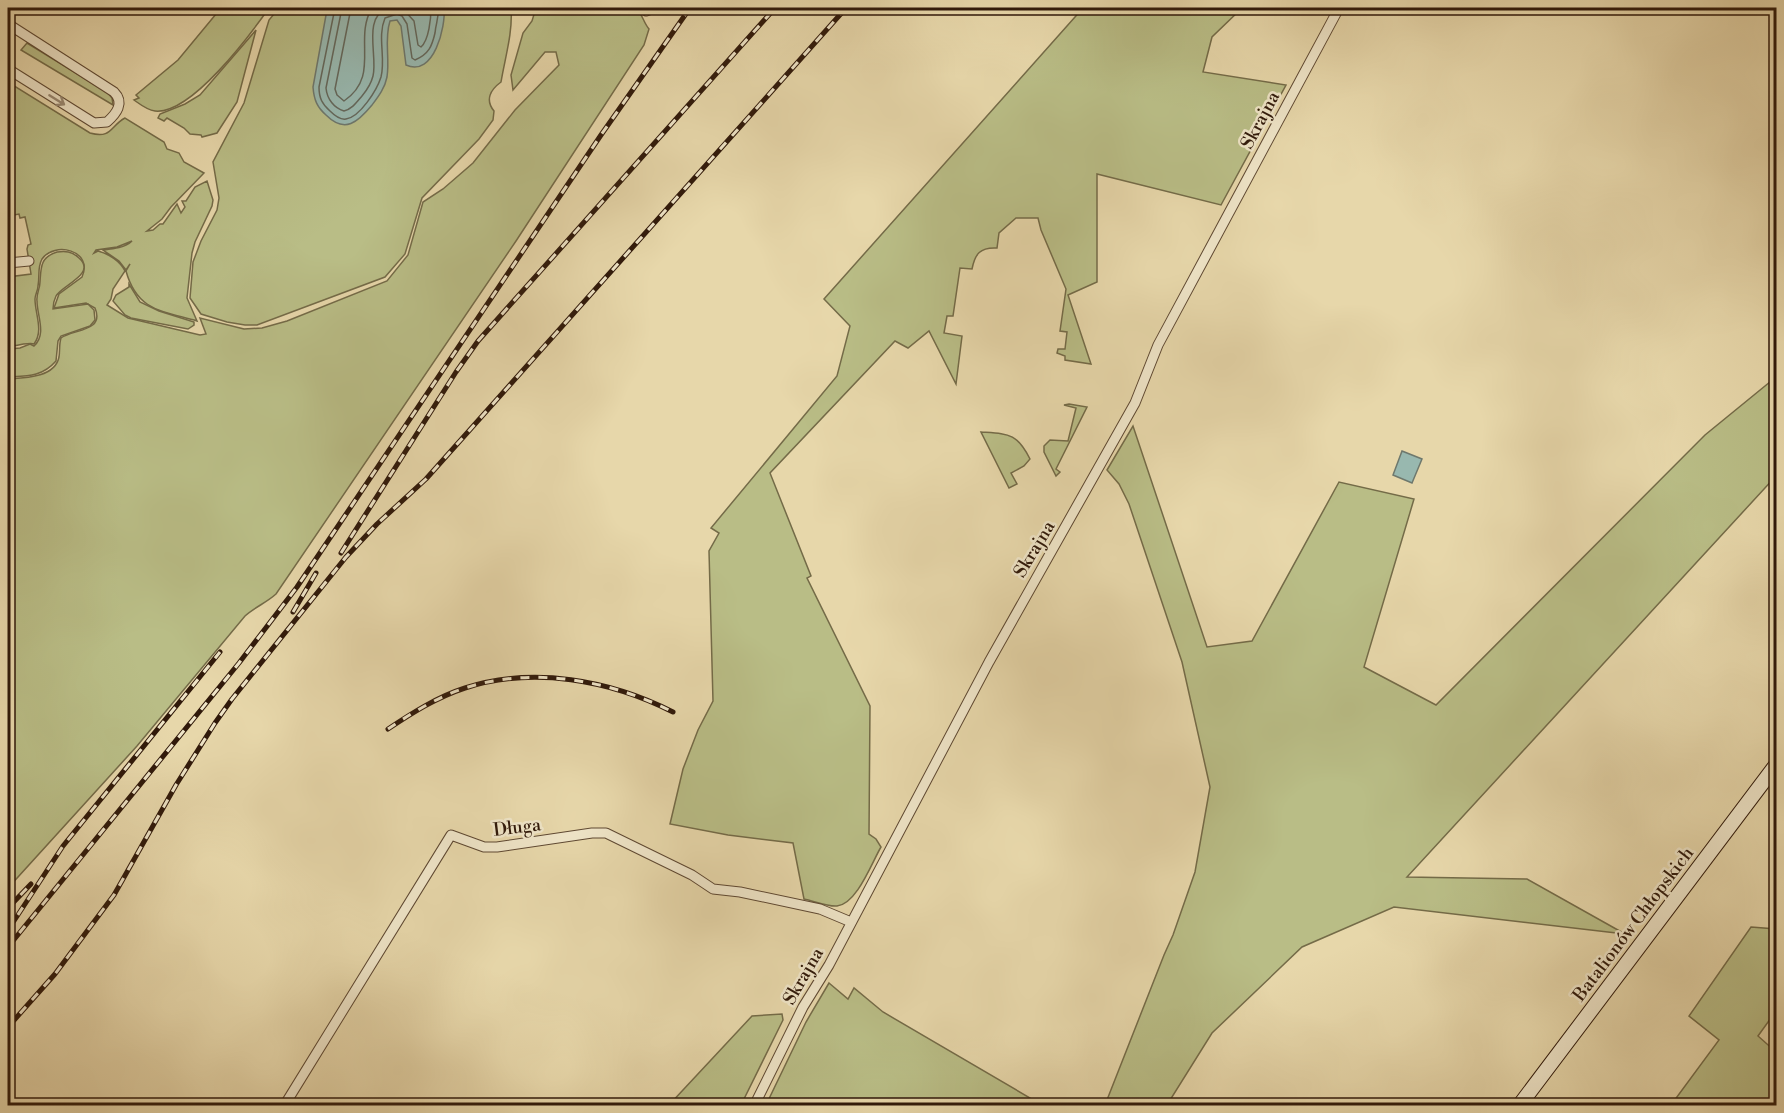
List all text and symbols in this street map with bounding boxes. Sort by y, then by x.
street label: Skrajna [1236,87,1286,153]
one-way arrow [48,94,65,106]
street label: Skrajna [1009,516,1061,582]
street label: Długa [492,813,543,842]
street label: Batalionów Chłopskich [1567,842,1699,1007]
street label: Skrajna [778,943,829,1009]

